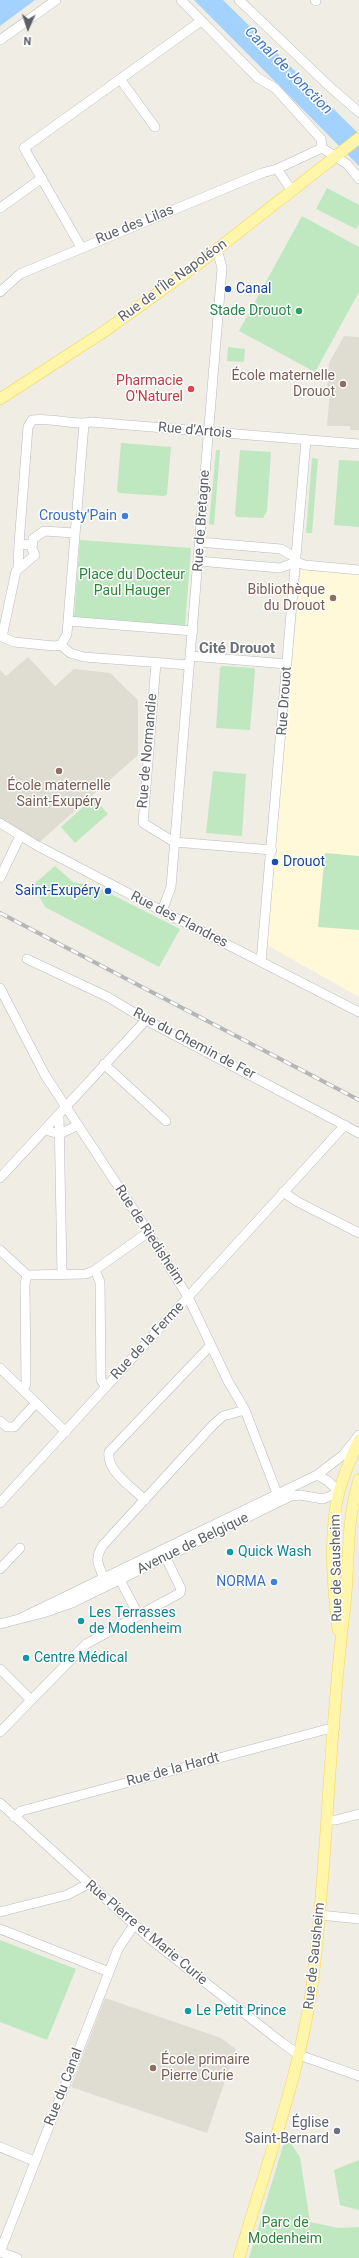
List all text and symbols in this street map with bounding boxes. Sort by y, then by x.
north arrow [8,8,48,48]
water label: Canal de Jonction [240,23,336,119]
text: N [23,34,32,47]
street label: Rue des Lilas [94,202,176,248]
street label: Rue de l'Île Napoléon [115,236,231,326]
place label: Canal [236,281,271,297]
marker: Canal [223,284,233,294]
place label: Stade Drouot [210,303,291,319]
marker: Stade Drouot [294,306,304,316]
place label: École maternelle Drouot [232,368,335,400]
place label: Pharmacie O'Naturel [116,373,183,406]
marker: École maternelle Drouot [338,379,348,389]
marker: Pharmacie O'Naturel [186,384,196,394]
street label: Rue d'Artois [157,419,233,443]
street label: Rue de Bretagne [190,470,214,572]
place label: Crousty'Pain [39,508,117,524]
marker: Crousty'Pain [120,511,130,521]
park label: Place du Docteur Paul Hauger [79,567,185,600]
place label: Bibliothèque du Drouot [247,582,325,614]
marker: Bibliothèque du Drouot [328,593,338,603]
district label: Cité Drouot [199,640,275,658]
street label: Rue Drouot [274,666,296,736]
street label: Rue de Normandie [135,693,161,809]
marker: École maternelle Saint-Exupéry [54,766,64,776]
place label: École maternelle Saint-Exupéry [7,778,111,810]
place label: Drouot [283,854,325,870]
marker: Drouot [270,857,280,867]
place label: Saint-Exupéry [15,883,100,899]
marker: Saint-Exupéry [103,886,113,896]
street label: Rue des Flandres [128,888,230,952]
street label: Rue du Chemin de Fer [130,1005,258,1083]
street label: Rue de Riedisheim [111,1182,187,1288]
street label: Rue de la Ferme [108,1299,188,1383]
street label: Avenue de Belgique [135,1510,251,1578]
street label: Rue de Sausheim [328,1514,346,1622]
place label: Quick Wash [238,1544,311,1560]
marker: Quick Wash [225,1547,235,1557]
place label: NORMA [216,1574,266,1590]
marker: NORMA [269,1577,279,1587]
place label: Les Terrasses de Modenheim [89,1605,182,1638]
marker: Les Terrasses de Modenheim [76,1616,86,1626]
place label: Centre Médical [34,1650,128,1666]
marker: Centre Médical [21,1653,31,1663]
street label: Rue de la Hardt [125,1750,221,1790]
street label: Rue Pierre et Marie Curie [82,1877,210,1989]
street label: Rue de Sausheim [301,1902,329,2010]
place label: Le Petit Prince [196,2003,286,2019]
marker: Le Petit Prince [183,2006,193,2016]
street label: Rue du Canal [41,2046,87,2128]
place label: École primaire Pierre Curie [161,2052,250,2084]
marker: École primaire Pierre Curie [148,2063,158,2073]
place label: Église Saint-Bernard [245,2115,329,2148]
marker: Église Saint-Bernard [332,2126,342,2136]
park label: Parc de Modenheim [248,2215,322,2248]

